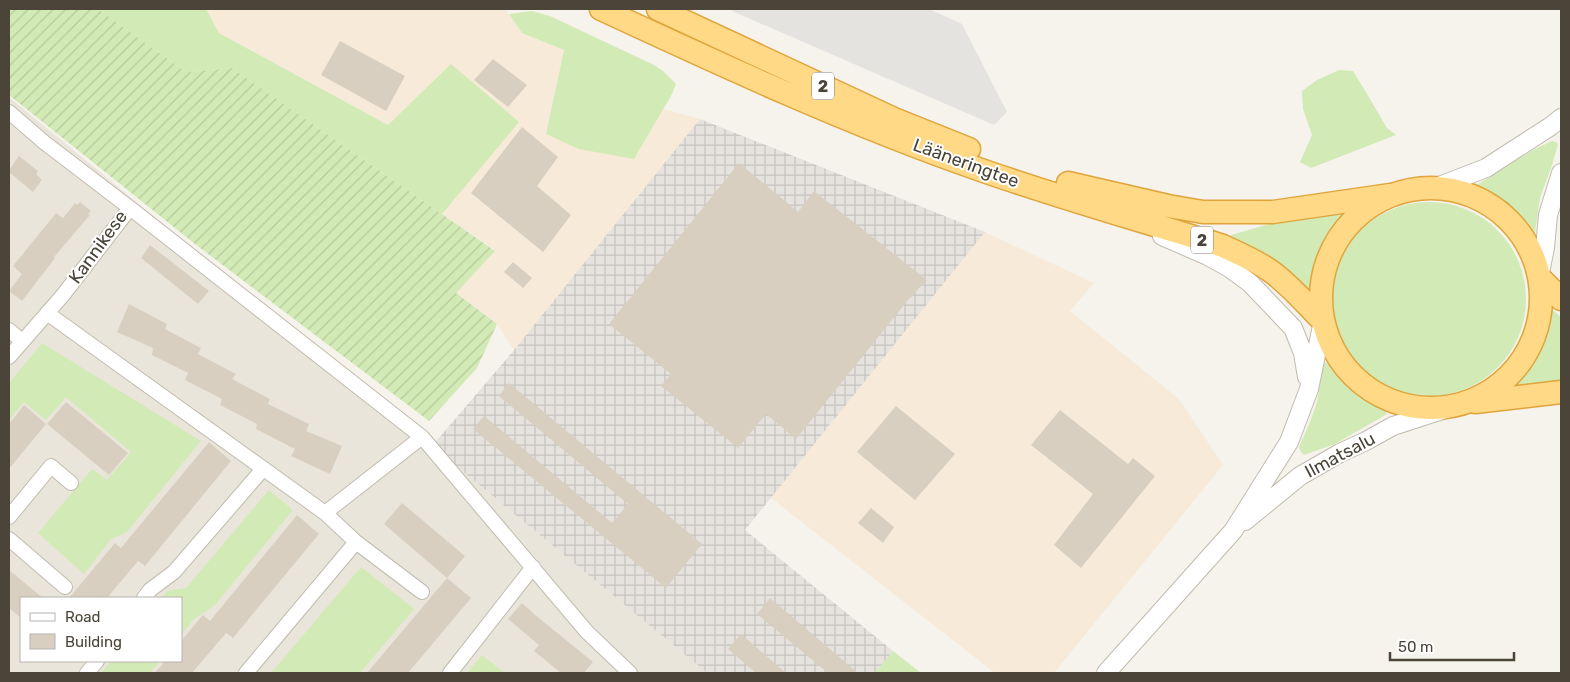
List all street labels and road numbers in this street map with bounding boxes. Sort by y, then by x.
road number: 2 [812,72,834,100]
street label: Lääneringtee [910,134,1022,192]
street label: Kannikese [64,206,132,288]
road number: 2 [1191,226,1213,254]
street label: Ilmatsalu [1301,427,1379,483]

